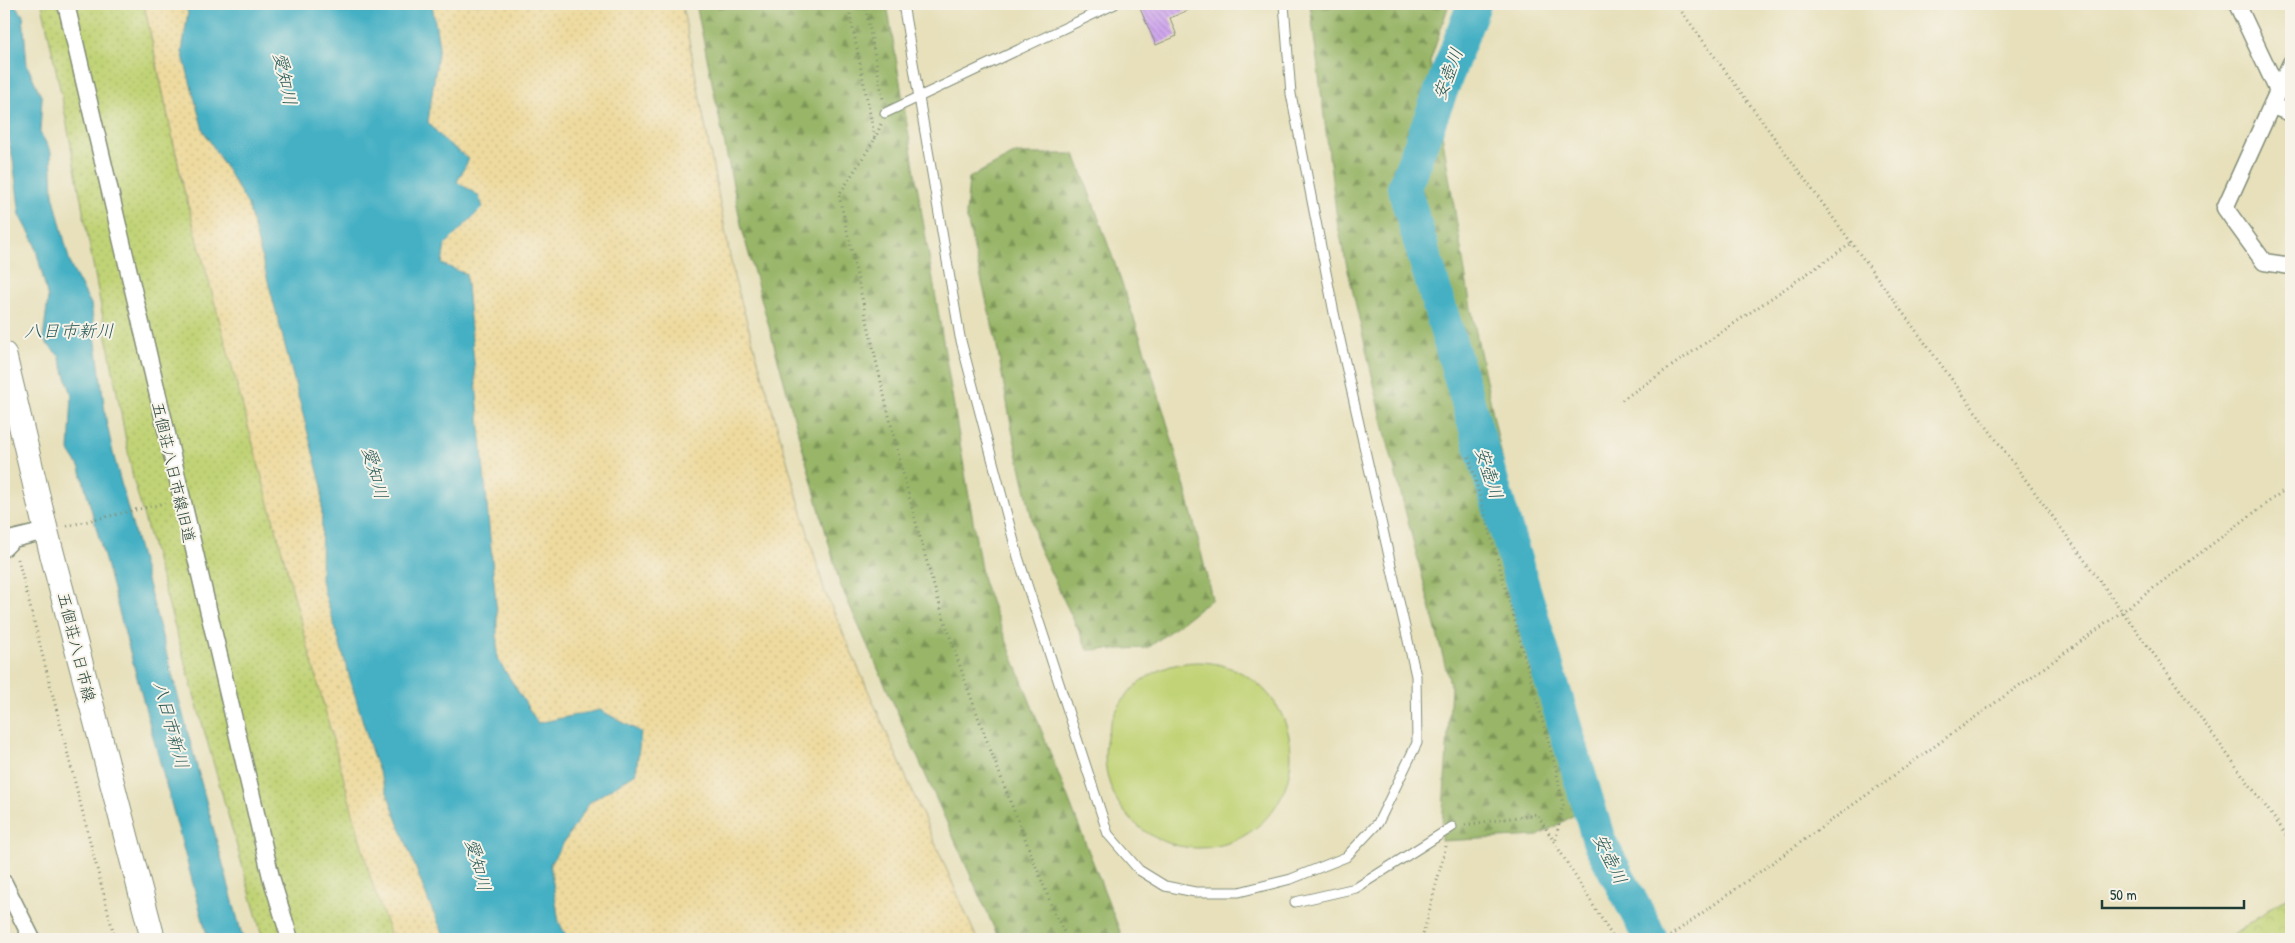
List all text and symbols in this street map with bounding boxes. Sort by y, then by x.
water label: 安壺川 [1426,44,1469,104]
water label: 愛知川 [268,50,303,108]
water label: 八日市新川 [24,318,114,343]
street label: 五個荘八日市線旧道 [147,399,201,545]
water label: 安壺川 [1470,443,1509,502]
water label: 愛知川 [356,444,395,502]
street label: 五個荘八日市線 [53,590,101,704]
water label: 八日市新川 [148,678,195,772]
water label: 安壺川 [1587,829,1634,889]
water label: 愛知川 [459,836,498,894]
scale bar [2102,878,2245,910]
text: 50 m [2110,884,2137,905]

